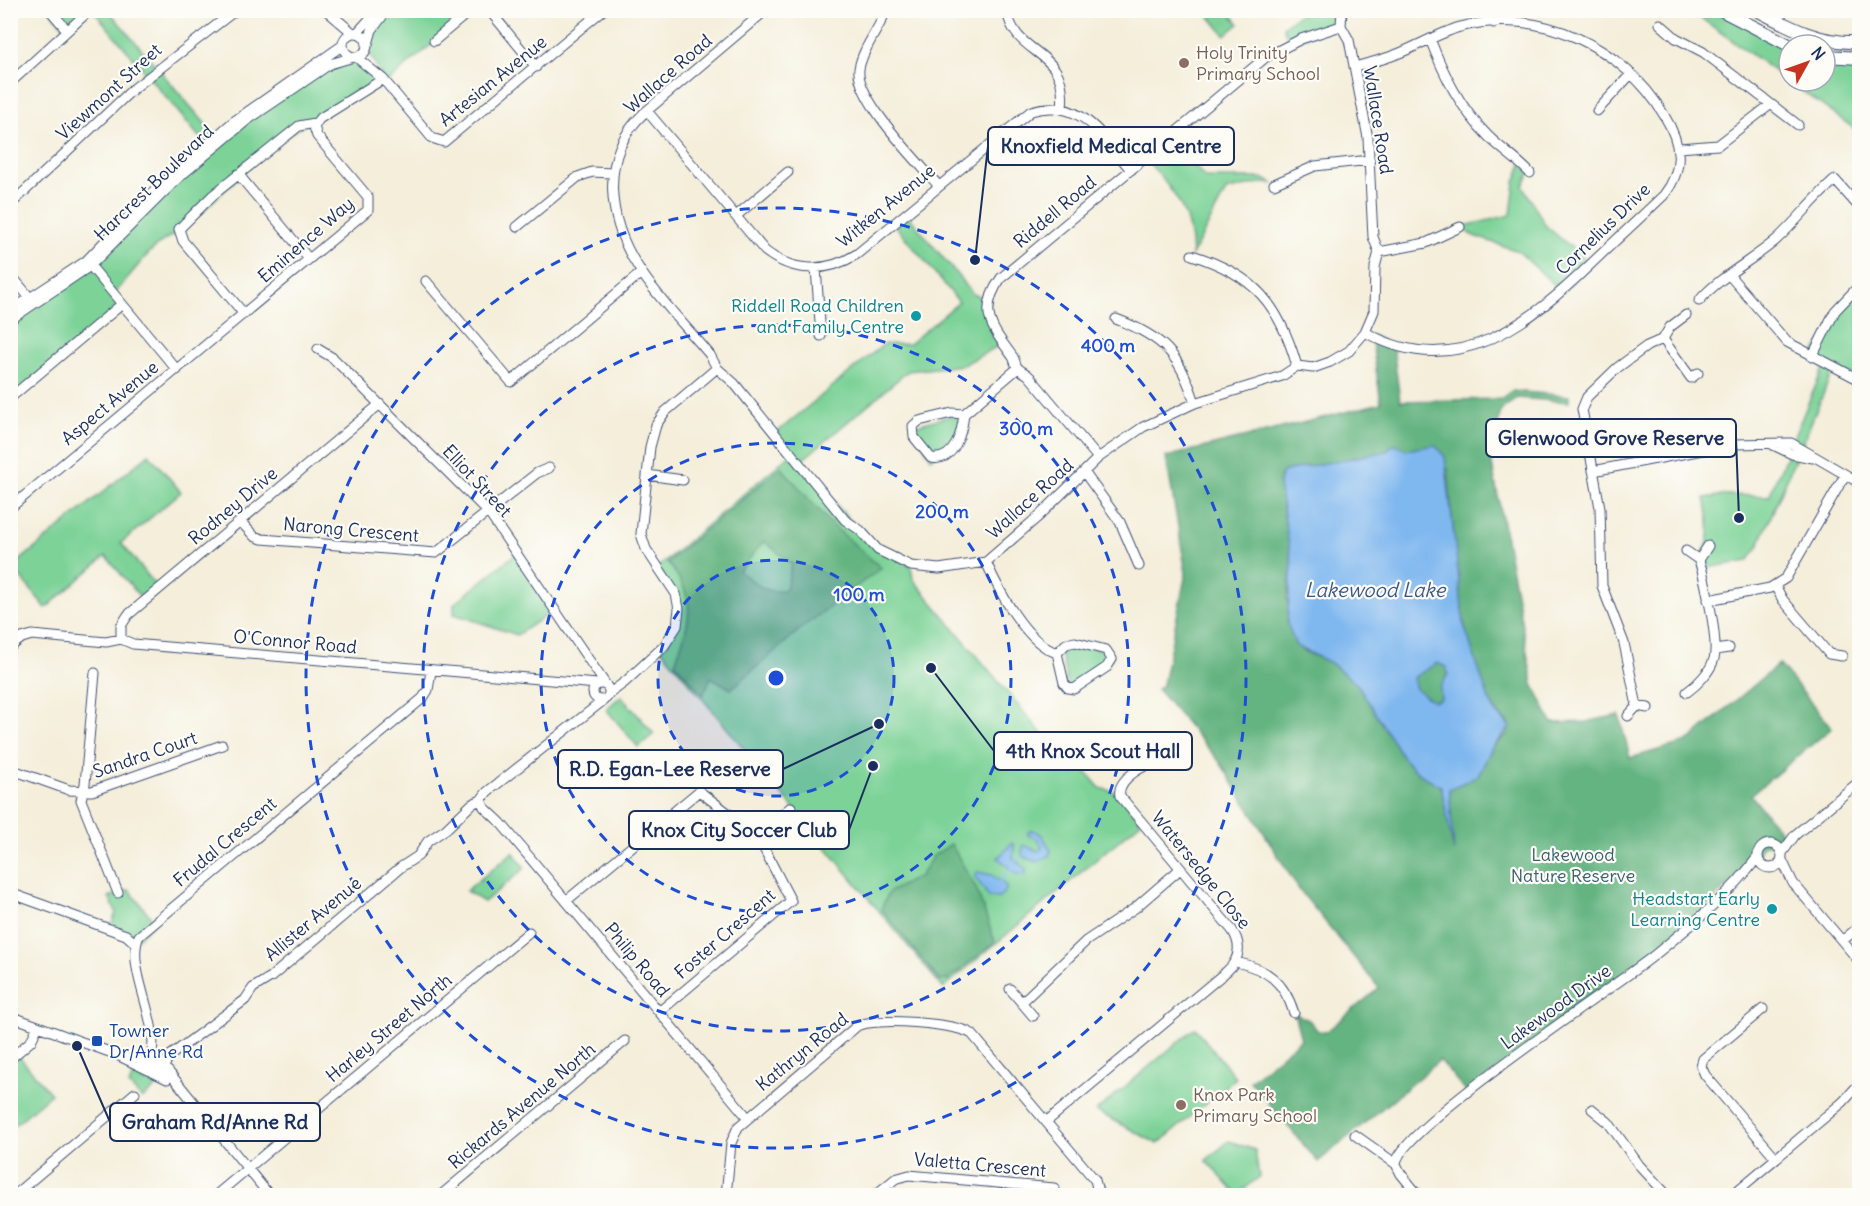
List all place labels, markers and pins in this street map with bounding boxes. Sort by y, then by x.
place label: Holy Trinity Primary School [1196,41,1320,85]
marker: Holy Trinity Primary School [1177,56,1191,70]
callout: Knoxfield Medical Centre [988,127,1234,165]
place label: Riddell Road Children and Family Centre [731,294,904,338]
marker: Riddell Road Children and Family Centre [909,309,923,323]
callout: Glenwood Grove Reserve [1486,419,1736,457]
centre of rings [766,668,786,688]
callout: 4th Knox Scout Hall [994,732,1192,770]
callout: R.D. Egan-Lee Reserve [558,750,783,788]
callout: Knox City Soccer Club [629,811,849,849]
place label: Headstart Early Learning Centre [1630,887,1760,931]
marker: Headstart Early Learning Centre [1765,902,1779,916]
place label: Towner Dr/Anne Rd [109,1019,204,1063]
marker: Towner Dr/Anne Rd [90,1034,104,1048]
place label: Knox Park Primary School [1193,1083,1317,1127]
marker: Knox Park Primary School [1174,1098,1188,1112]
callout: Graham Rd/Anne Rd [110,1103,320,1141]

